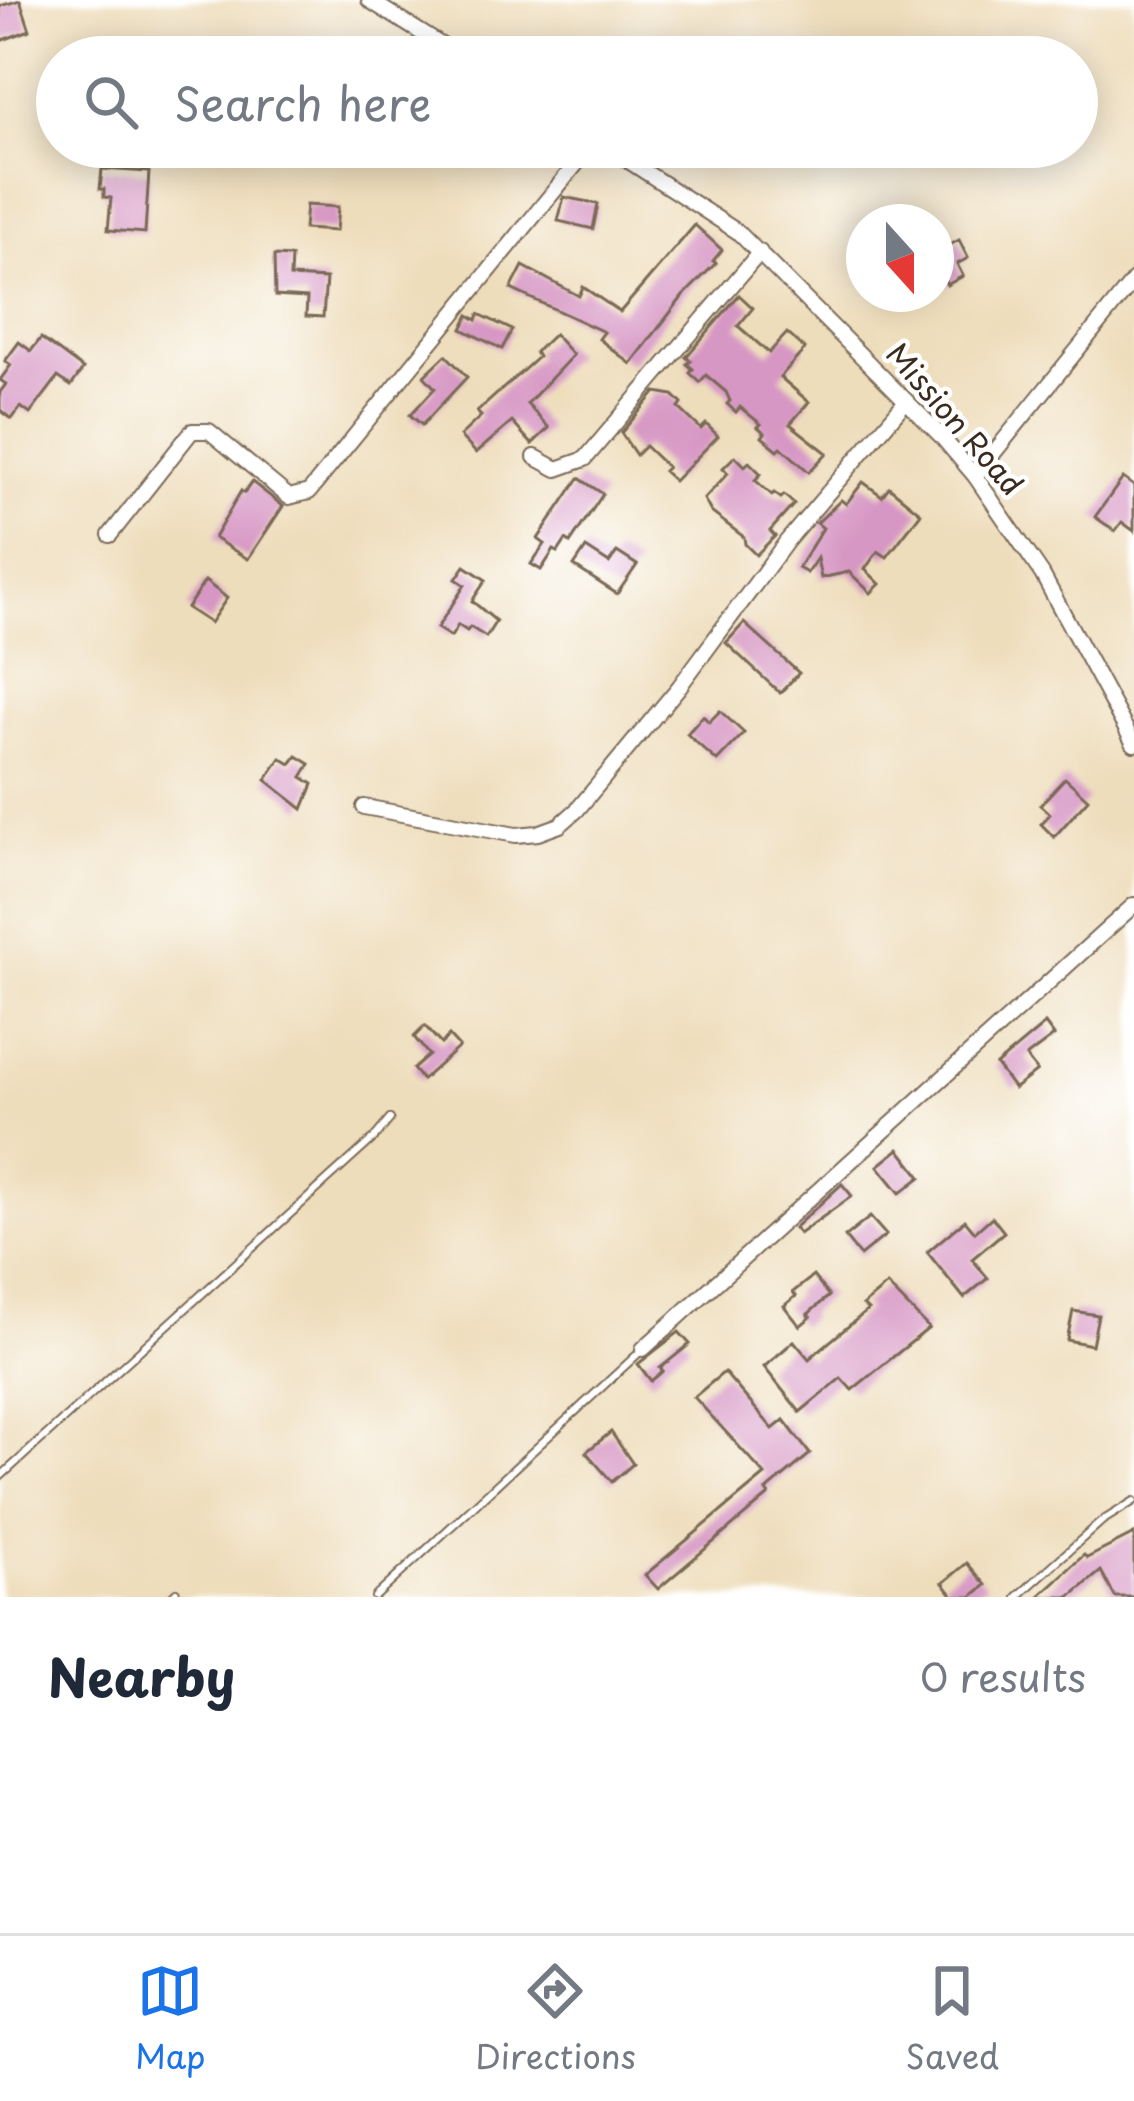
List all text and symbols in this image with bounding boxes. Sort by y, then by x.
search box [36,36,1098,168]
text: Search here [174,68,431,136]
icon: search [78,69,144,135]
north arrow [846,204,954,312]
street label: Mission Road [877,332,1035,505]
text: Nearby [48,1637,235,1714]
text: 0 results [920,1646,1086,1705]
tab: Map [135,1958,205,2080]
tab: Directions [475,1958,636,2080]
tab: Saved [905,1958,999,2080]

